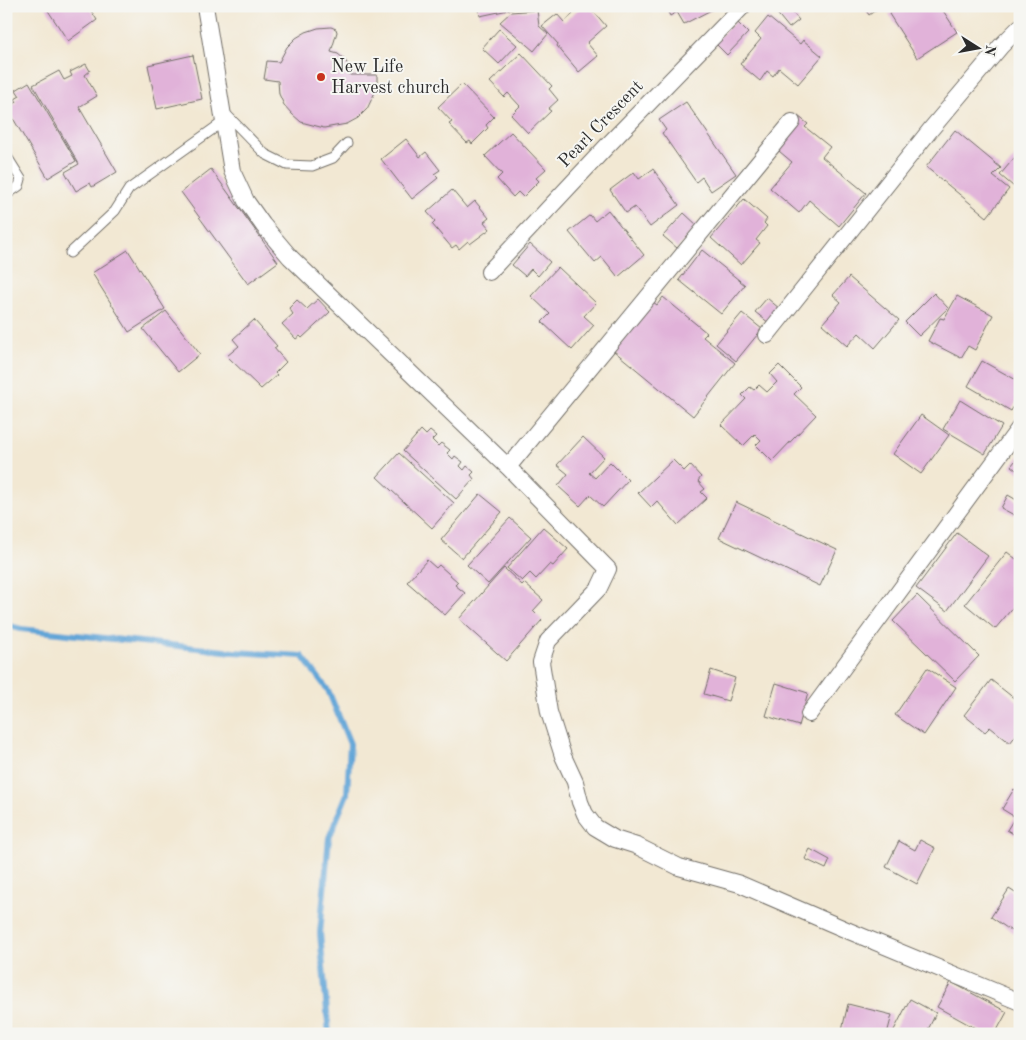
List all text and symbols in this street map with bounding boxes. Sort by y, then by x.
north arrow [954,22,1004,72]
text: N [982,44,998,57]
place label: New Life Harvest church [331,58,450,97]
marker: New Life Harvest church [315,71,327,83]
street label: Pearl Crescent [555,77,647,171]

